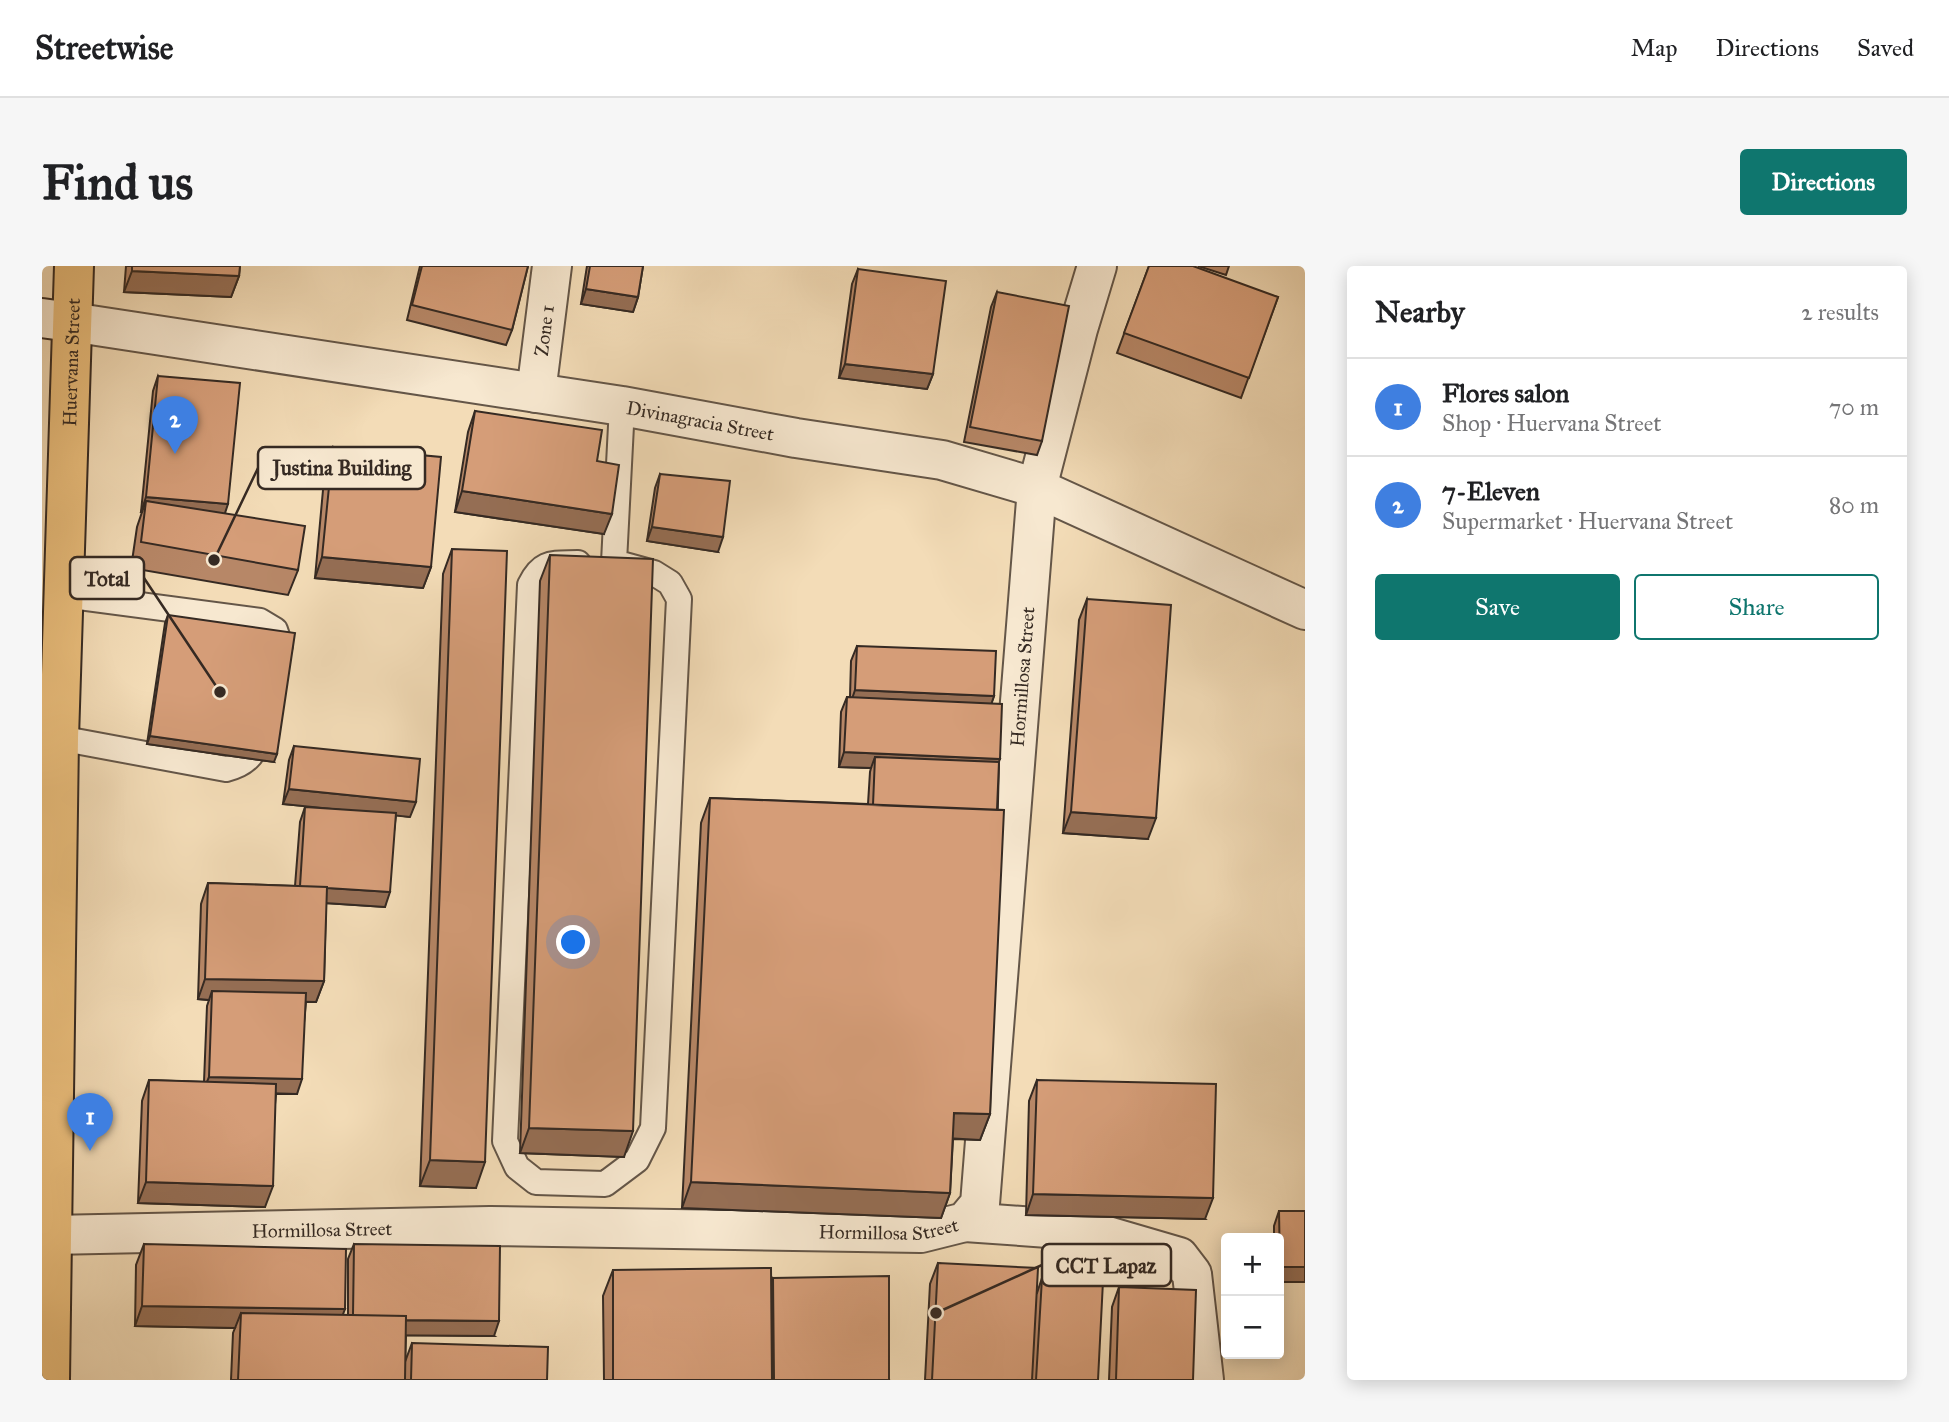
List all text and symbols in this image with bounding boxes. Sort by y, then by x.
text: Streetwise [35,28,173,68]
text: Map [1631,33,1678,63]
text: Directions [1716,33,1819,63]
text: Saved [1857,33,1914,63]
button: Directions [1740,149,1907,215]
text: Find us [42,153,193,212]
text: Nearby [1375,294,1465,330]
street label: Huervana Street [58,297,85,427]
text: 2 results [1801,298,1879,326]
street label: Zone 1 [530,304,559,357]
text: Flores salon [1442,377,1569,409]
text: 1 [1393,393,1403,421]
text: 70 m [1829,393,1879,421]
pin: 2 [152,396,198,454]
street label: Divinagracia Street [625,396,776,446]
text: Shop · Huervana Street [1442,409,1661,437]
callout: Justina Building [258,447,425,489]
text: Justina Building [270,455,413,482]
text: 7-Eleven [1442,475,1540,507]
text: 2 [1392,491,1404,519]
text: 80 m [1829,491,1879,519]
text: Supermarket · Huervana Street [1442,507,1733,535]
callout: Total [70,557,144,599]
text: Total [83,566,131,592]
button: Save [1375,574,1620,640]
button: Share [1634,574,1879,640]
street label: Hormillosa Street [1005,605,1040,748]
your location [556,925,590,959]
pin: 1 [67,1093,113,1151]
street label: Hormillosa Street [818,1213,961,1245]
street label: Hormillosa Street [252,1217,393,1243]
map controls [1221,1233,1284,1359]
button: + [1221,1233,1284,1296]
callout: CCT Lapaz [1042,1244,1171,1286]
text: CCT Lapaz [1055,1253,1157,1279]
button: − [1221,1296,1284,1359]

